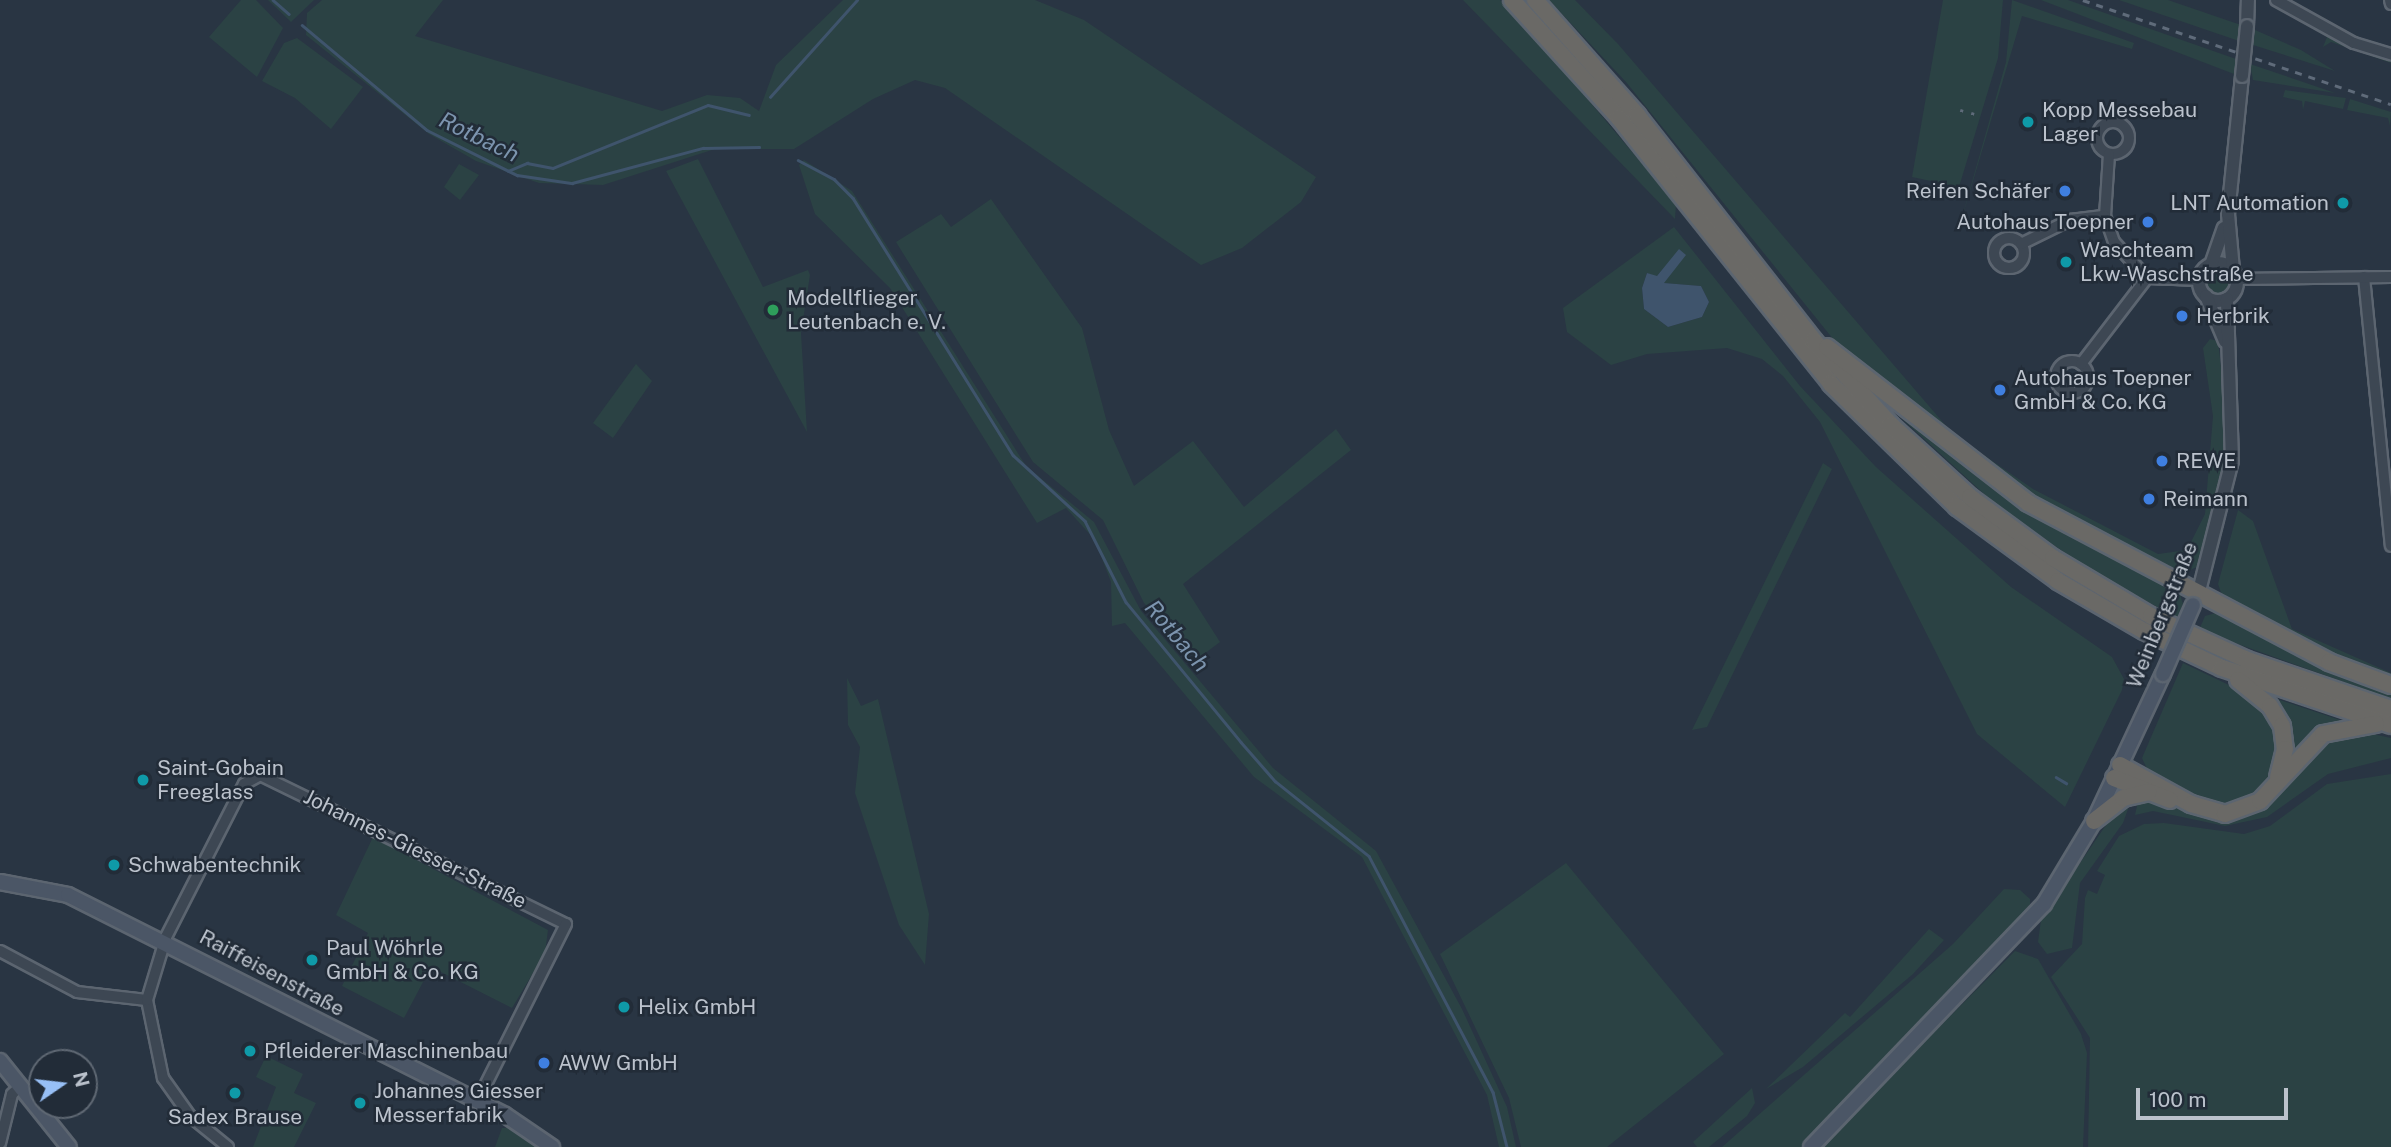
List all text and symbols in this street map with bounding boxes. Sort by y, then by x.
place label: Kopp Messebau Lager [2042,97,2197,147]
water label: Rotbach [435,106,523,168]
marker: Kopp Messebau Lager [2020,114,2036,130]
place label: Reifen Schäfer [1906,178,2051,204]
marker: Reifen Schäfer [2057,183,2073,199]
place label: LNT Automation [2170,190,2329,216]
marker: LNT Automation [2335,195,2351,211]
place label: Autohaus Toepner [1956,209,2134,235]
marker: Autohaus Toepner [2140,214,2156,230]
place label: Waschteam Lkw-Waschstraße [2080,237,2254,287]
marker: Waschteam Lkw-Waschstraße [2058,254,2074,270]
place label: Modellflieger Leutenbach e. V. [787,285,947,335]
marker: Modellflieger Leutenbach e. V. [765,302,781,318]
place label: Herbrik [2196,303,2270,329]
marker: Herbrik [2174,308,2190,324]
place label: Autohaus Toepner GmbH & Co. KG [2014,365,2192,415]
marker: Autohaus Toepner GmbH & Co. KG [1992,382,2008,398]
place label: REWE [2176,448,2236,474]
marker: REWE [2154,453,2170,469]
place label: Reimann [2163,486,2248,512]
marker: Reimann [2141,491,2157,507]
street label: Weinbergstraße [2121,538,2203,692]
water label: Rotbach [1139,594,1215,678]
place label: Saint-Gobain Freeglass [157,755,284,805]
marker: Saint-Gobain Freeglass [135,772,151,788]
street label: Johannes-Giesser-Straße [299,784,531,914]
place label: Schwabentechnik [128,852,301,878]
marker: Schwabentechnik [106,857,122,873]
street label: Raiffeisenstraße [195,924,349,1022]
place label: Paul Wöhrle GmbH & Co. KG [326,935,479,985]
marker: Paul Wöhrle GmbH & Co. KG [304,952,320,968]
place label: Helix GmbH [638,994,756,1020]
marker: Helix GmbH [616,999,632,1015]
place label: Pfleiderer Maschinenbau [264,1038,508,1064]
marker: Pfleiderer Maschinenbau [242,1043,258,1059]
north arrow [28,1049,98,1119]
place label: AWW GmbH [558,1050,678,1076]
marker: AWW GmbH [536,1055,552,1071]
text: N [69,1070,94,1089]
scale bar [2139,1074,2291,1118]
place label: Johannes Giesser Messerfabrik [374,1078,543,1128]
marker: Sadex Brause [227,1085,243,1101]
text: 100 m [2149,1087,2206,1112]
marker: Johannes Giesser Messerfabrik [352,1095,368,1111]
place label: Sadex Brause [168,1104,302,1130]

